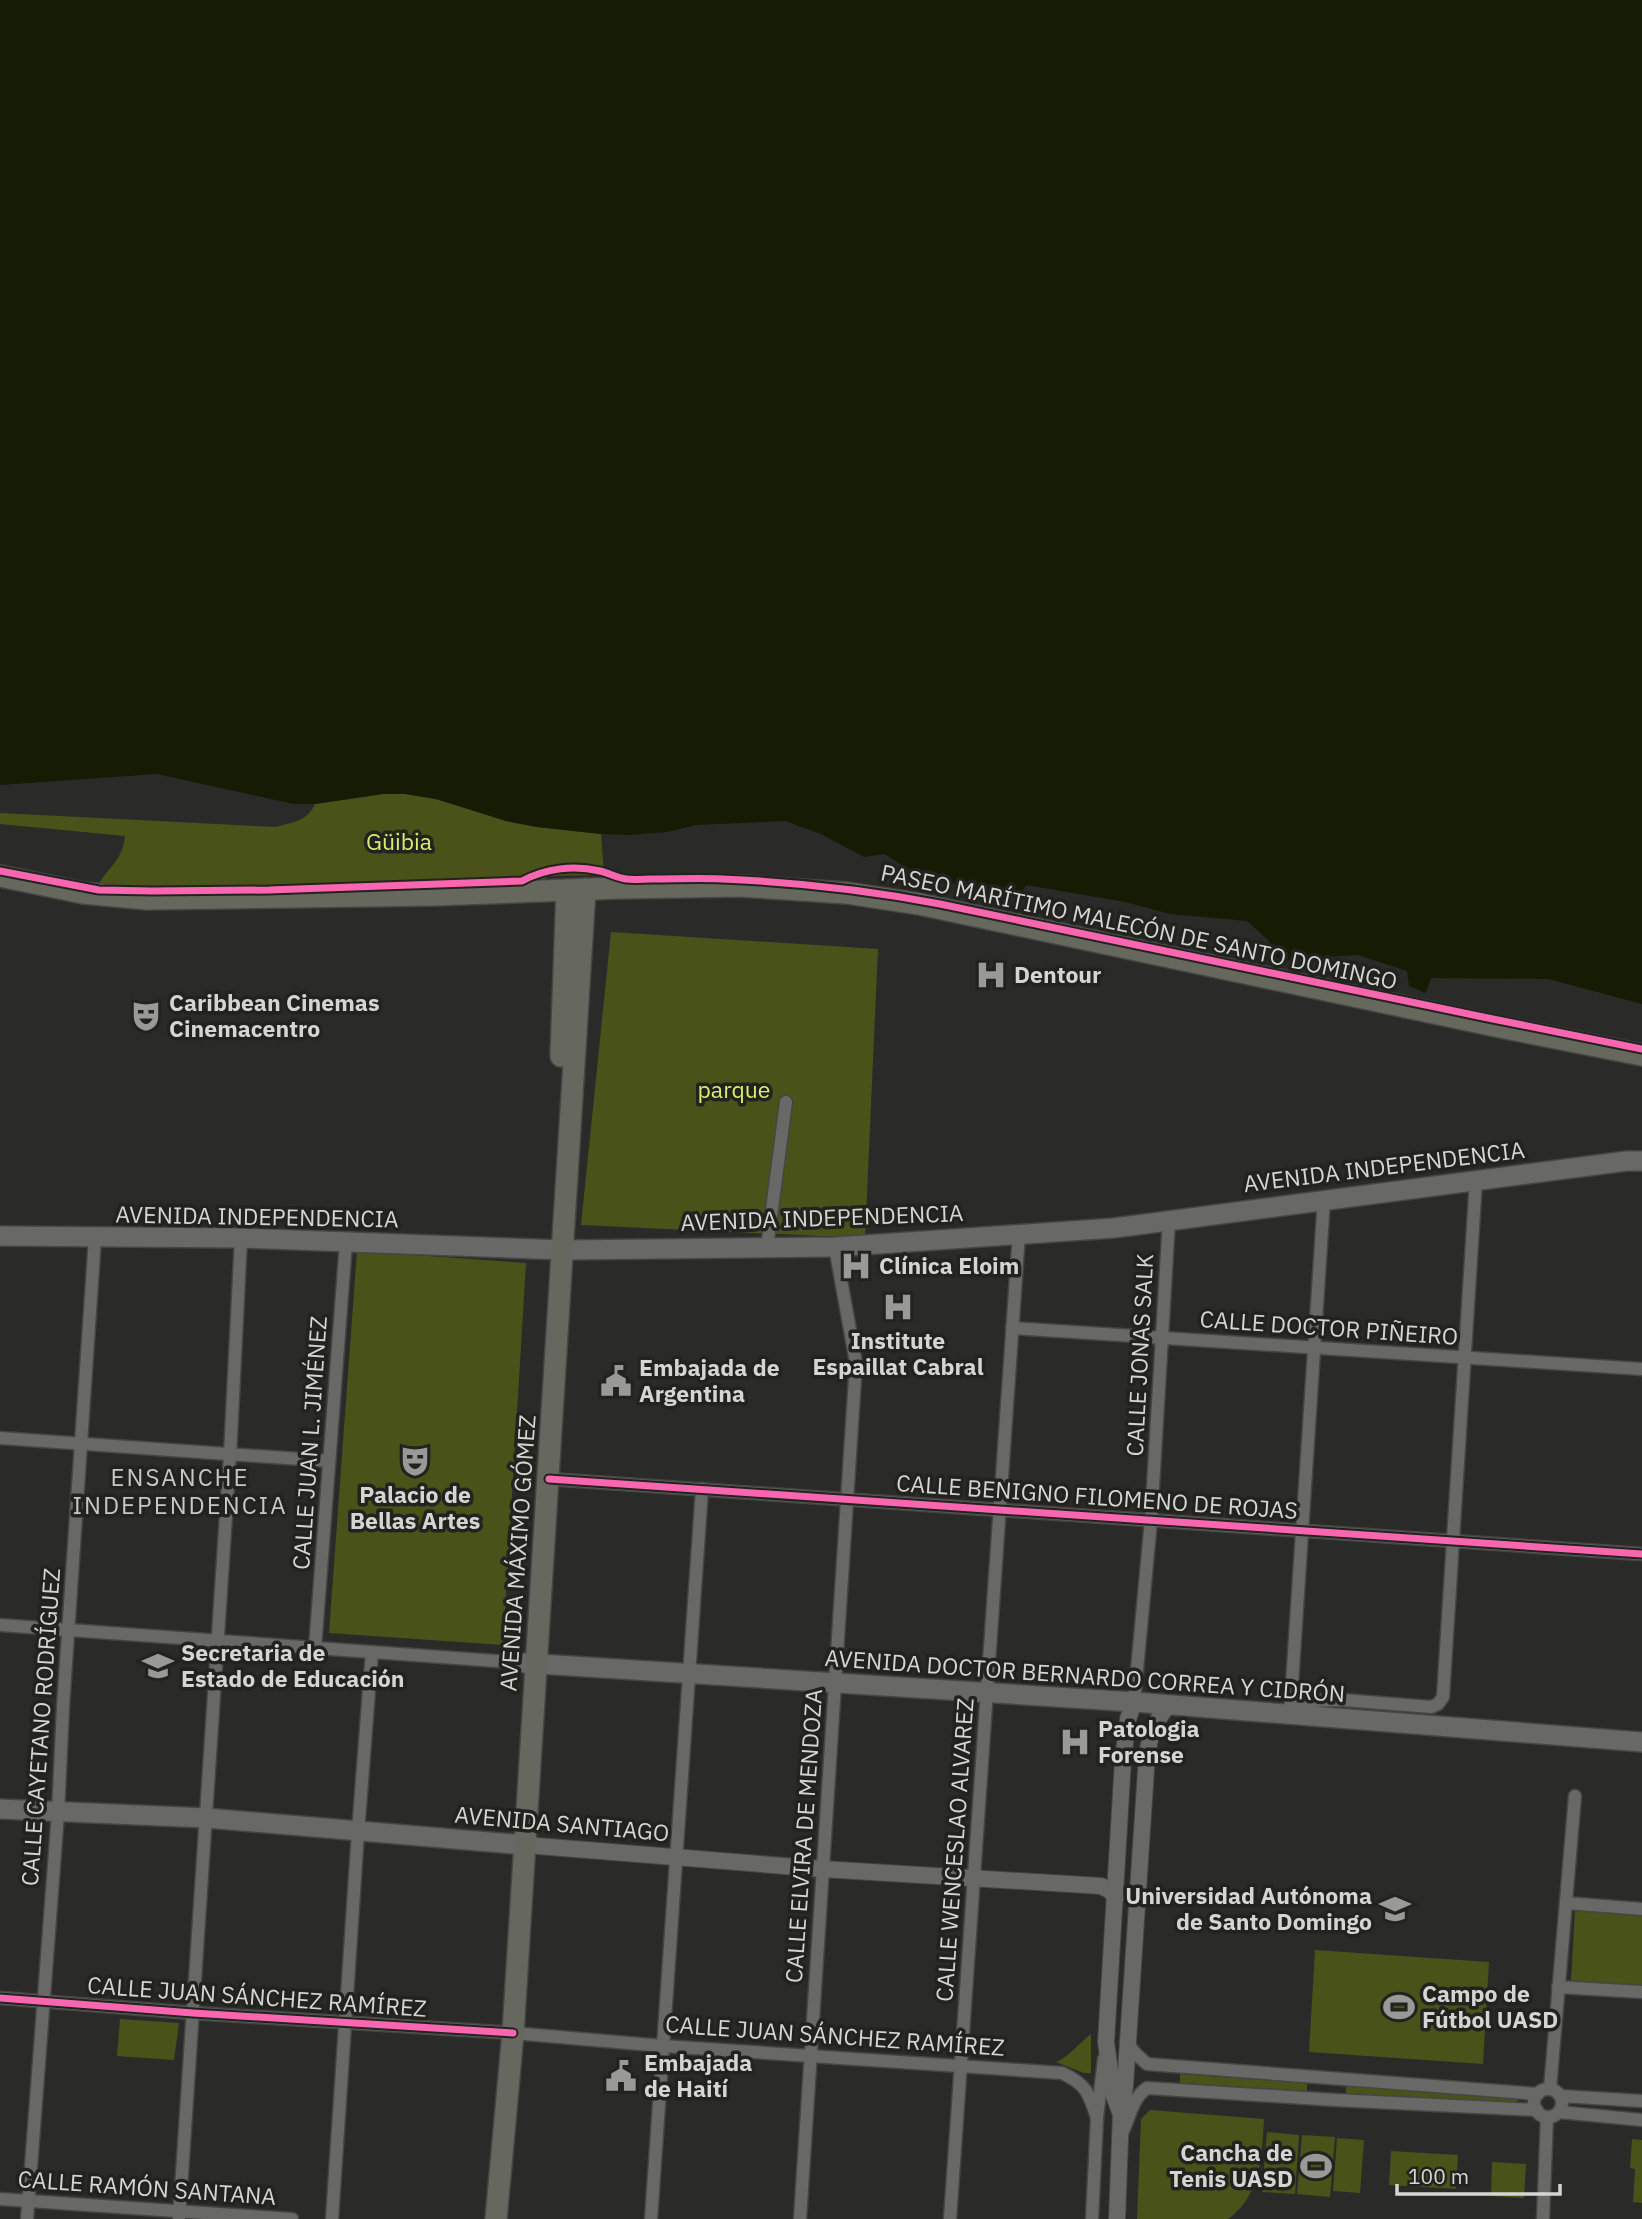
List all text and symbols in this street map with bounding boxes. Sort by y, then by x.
park label: Güibia [366,826,432,856]
street label: PASEO MARÍTIMO MALECÓN DE SANTO DOMINGO [878,857,1400,996]
hospital icon: Dentour [974,958,1008,992]
place label: Dentour [1014,959,1101,989]
place label: Caribbean Cinemas Cinemacentro [169,987,379,1043]
theatre icon: Caribbean Cinemas Cinemacentro [129,999,163,1033]
park label: parque [698,1074,770,1104]
street label: AVENIDA INDEPENDENCIA [1241,1134,1527,1198]
street label: AVENIDA INDEPENDENCIA [680,1197,964,1237]
street label: AVENIDA INDEPENDENCIA [115,1199,399,1233]
hospital icon: Clínica Eloim [839,1249,873,1283]
place label: Clínica Eloim [879,1250,1019,1280]
street label: CALLE JONAS SALK [1119,1252,1159,1457]
hospital icon: Institute Espaillat Cabral [881,1290,915,1324]
street label: CALLE DOCTOR PIÑEIRO [1199,1303,1459,1351]
street label: CALLE JUAN L. JIMÉNEZ [285,1315,333,1571]
place label: Institute Espaillat Cabral [812,1325,984,1381]
place label: Embajada de Argentina [639,1352,780,1408]
public building icon: Embajada de Argentina [599,1364,633,1398]
street label: AVENIDA MÁXIMO GÓMEZ [492,1414,542,1692]
theatre icon: Palacio de Bellas Artes [398,1444,432,1478]
district label: ENSANCHE INDEPENDENCIA [72,1461,288,1521]
street label: CALLE BENIGNO FILOMENO DE ROJAS [895,1467,1299,1525]
place label: Palacio de Bellas Artes [350,1479,480,1535]
street label: CALLE CAYETANO RODRÍGUEZ [14,1567,66,1887]
place label: Secretaria de Estado de Educación [181,1637,405,1693]
street label: AVENIDA DOCTOR BERNARDO CORREA Y CIDRÓN [824,1642,1346,1708]
school or university icon: Secretaria de Estado de Educación [141,1649,175,1683]
street label: CALLE ELVIRA DE MENDOZA [778,1688,828,1984]
street label: CALLE WENCESLAO ALVAREZ [928,1697,980,2003]
place label: Patologia Forense [1098,1713,1200,1769]
hospital icon: Patologia Forense [1058,1725,1092,1759]
street label: AVENIDA SANTIAGO [454,1799,671,1847]
place label: Universidad Autónoma de Santo Domingo [1125,1880,1372,1936]
school or university icon: Universidad Autónoma de Santo Domingo [1378,1892,1412,1926]
street label: CALLE JUAN SÁNCHEZ RAMÍREZ [86,1969,428,2023]
place label: Campo de Fútbol UASD [1422,1978,1558,2034]
sports icon: Campo de Fútbol UASD [1382,1990,1416,2024]
street label: CALLE JUAN SÁNCHEZ RAMÍREZ [664,2008,1006,2062]
place label: Embajada de Haití [644,2047,752,2103]
public building icon: Embajada de Haití [604,2059,638,2093]
place label: Cancha de Tenis UASD [1169,2137,1293,2193]
sports icon: Cancha de Tenis UASD [1299,2149,1333,2183]
scale bar [1397,2152,1560,2196]
text: 100 m [1408,2162,1469,2190]
street label: CALLE RAMÓN SANTANA [17,2163,277,2211]

